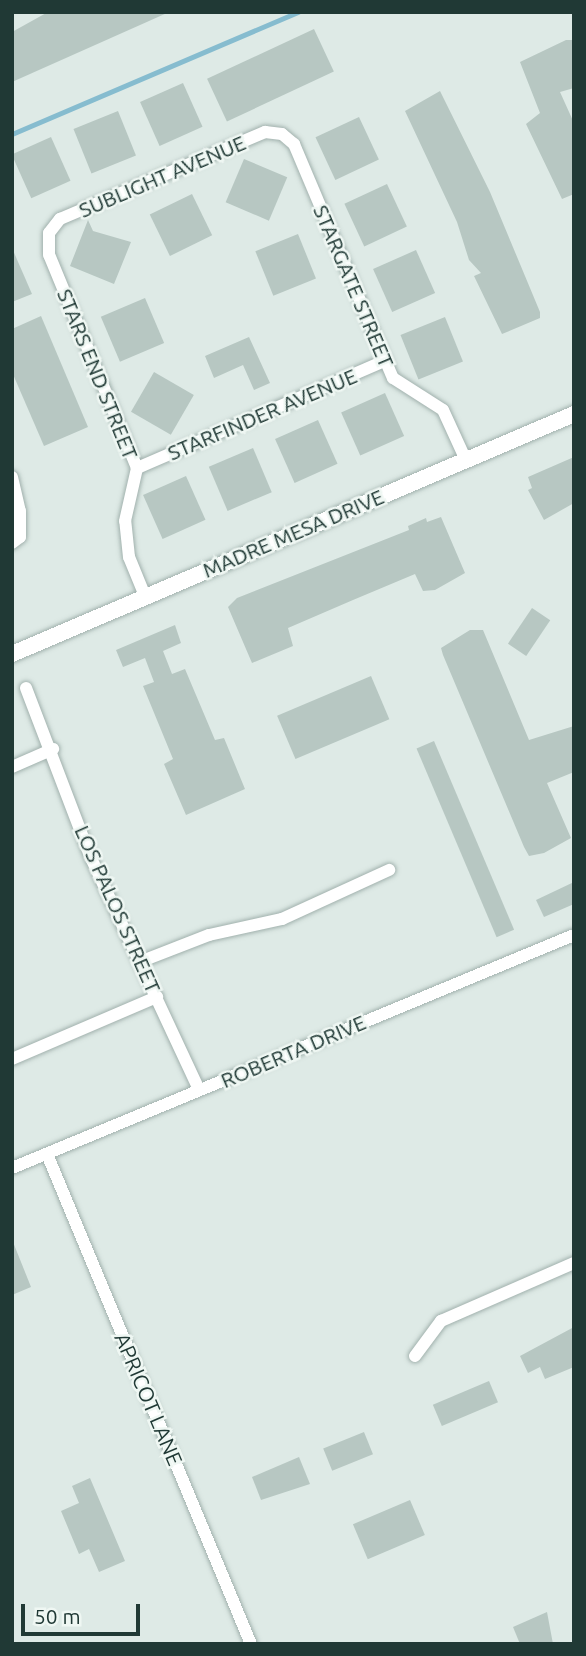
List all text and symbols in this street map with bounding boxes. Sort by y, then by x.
street label: SUBLIGHT AVENUE [75,130,249,222]
street label: STARGATE STREET [308,201,400,371]
street label: STARS END STREET [52,285,144,463]
street label: STARFINDER AVENUE [164,363,360,465]
street label: MADRE MESA DRIVE [199,483,387,583]
street label: LOS PALOS STREET [70,821,166,997]
street label: ROBERTA DRIVE [217,1009,369,1093]
street label: APRICOT LANE [110,1329,188,1469]
scale bar [24,1590,144,1634]
text: 50 m [34,1604,81,1628]

